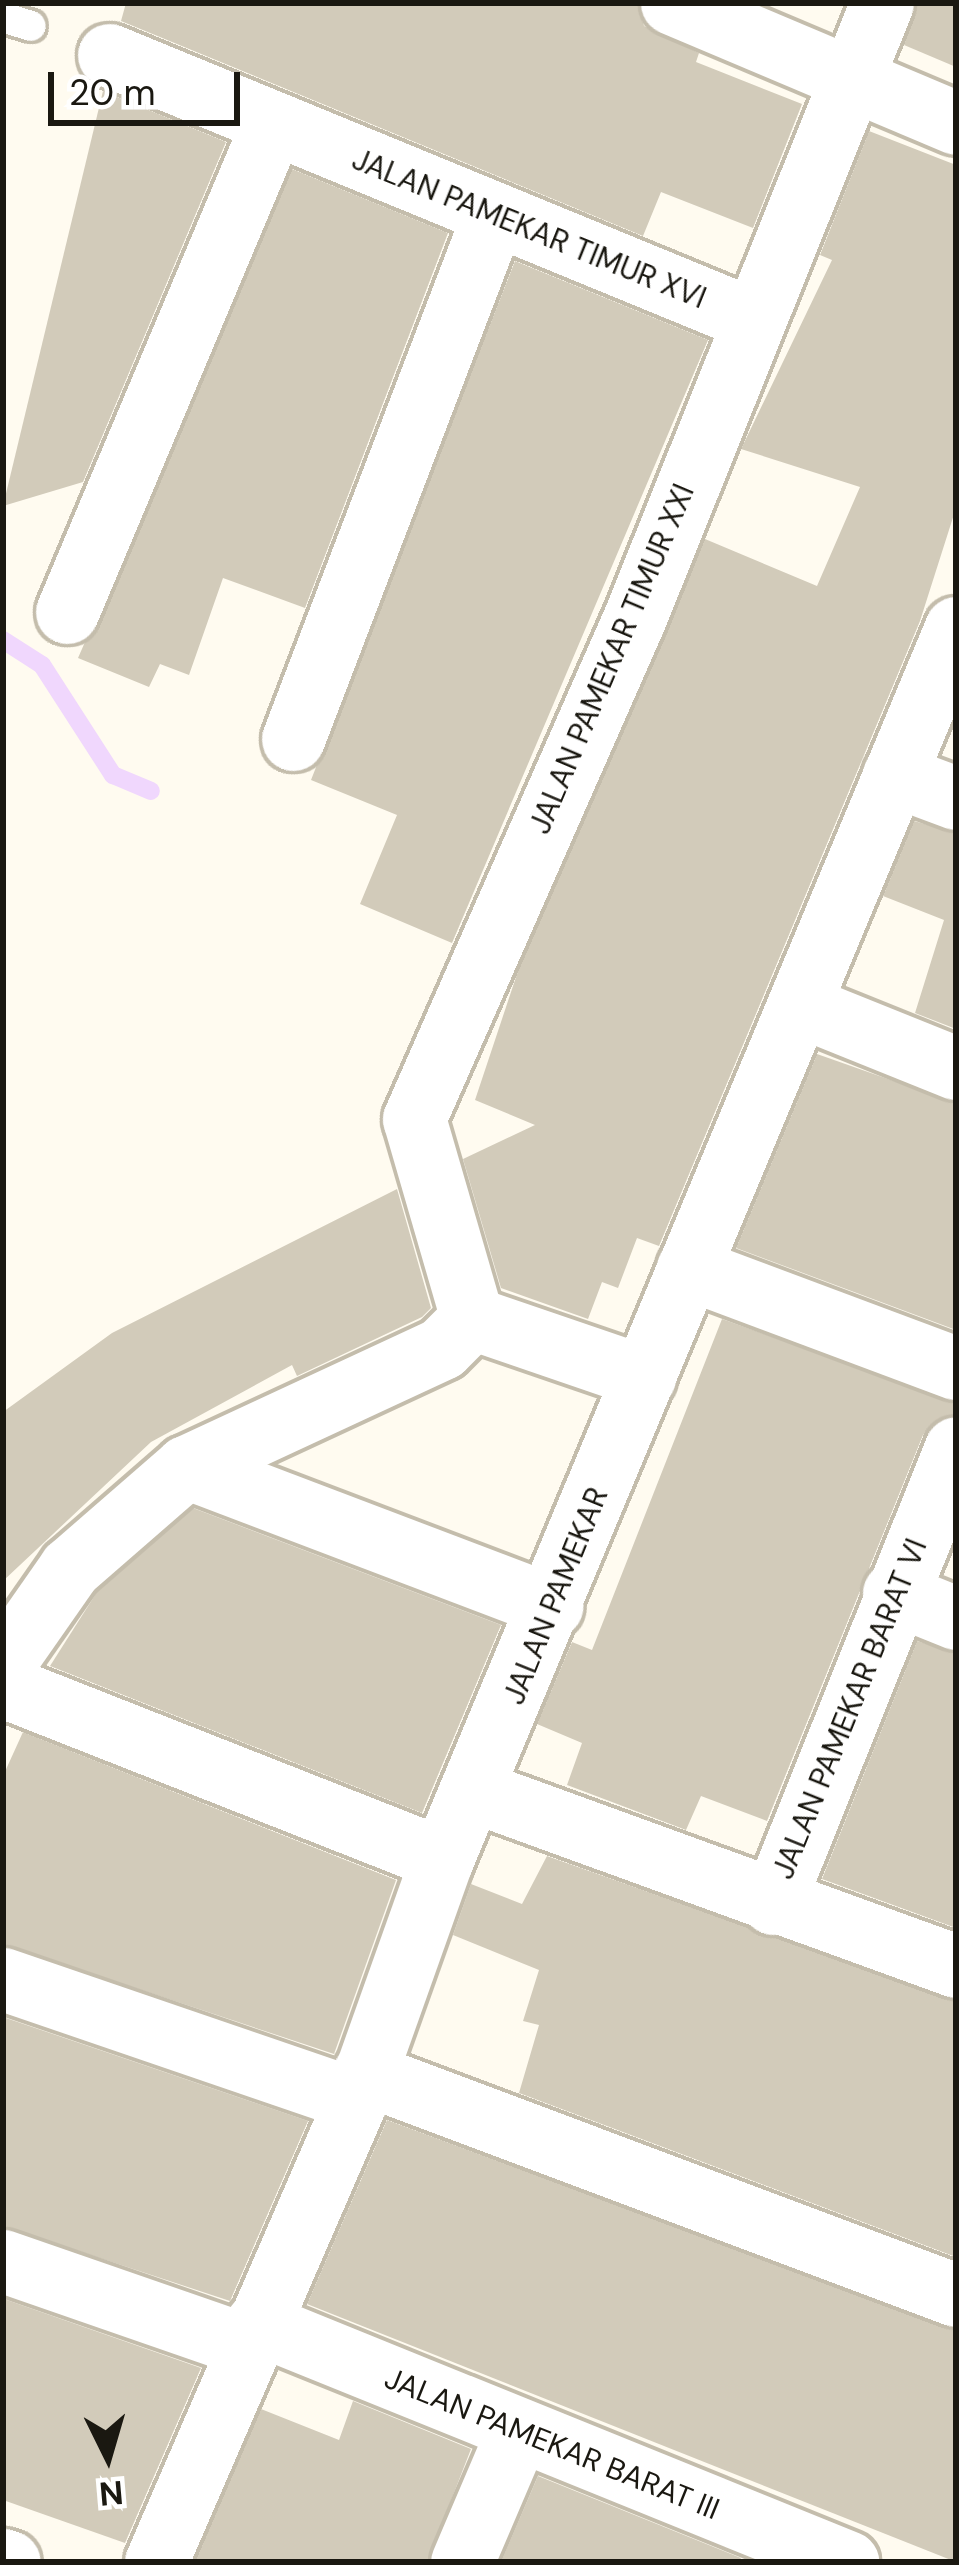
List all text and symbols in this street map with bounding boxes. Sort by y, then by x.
scale bar [54,48,246,122]
text: 20 m [69,69,156,116]
street label: JALAN PAMEKAR TIMUR XVI [347,141,711,317]
street label: JALAN PAMEKAR TIMUR XXI [522,479,702,839]
street label: JALAN PAMEKAR [496,1482,616,1710]
street label: JALAN PAMEKAR BARAT VI [765,1534,935,1884]
street label: JALAN PAMEKAR BARAT III [380,2360,724,2528]
north arrow [48,2397,168,2517]
text: N [97,2471,125,2516]

